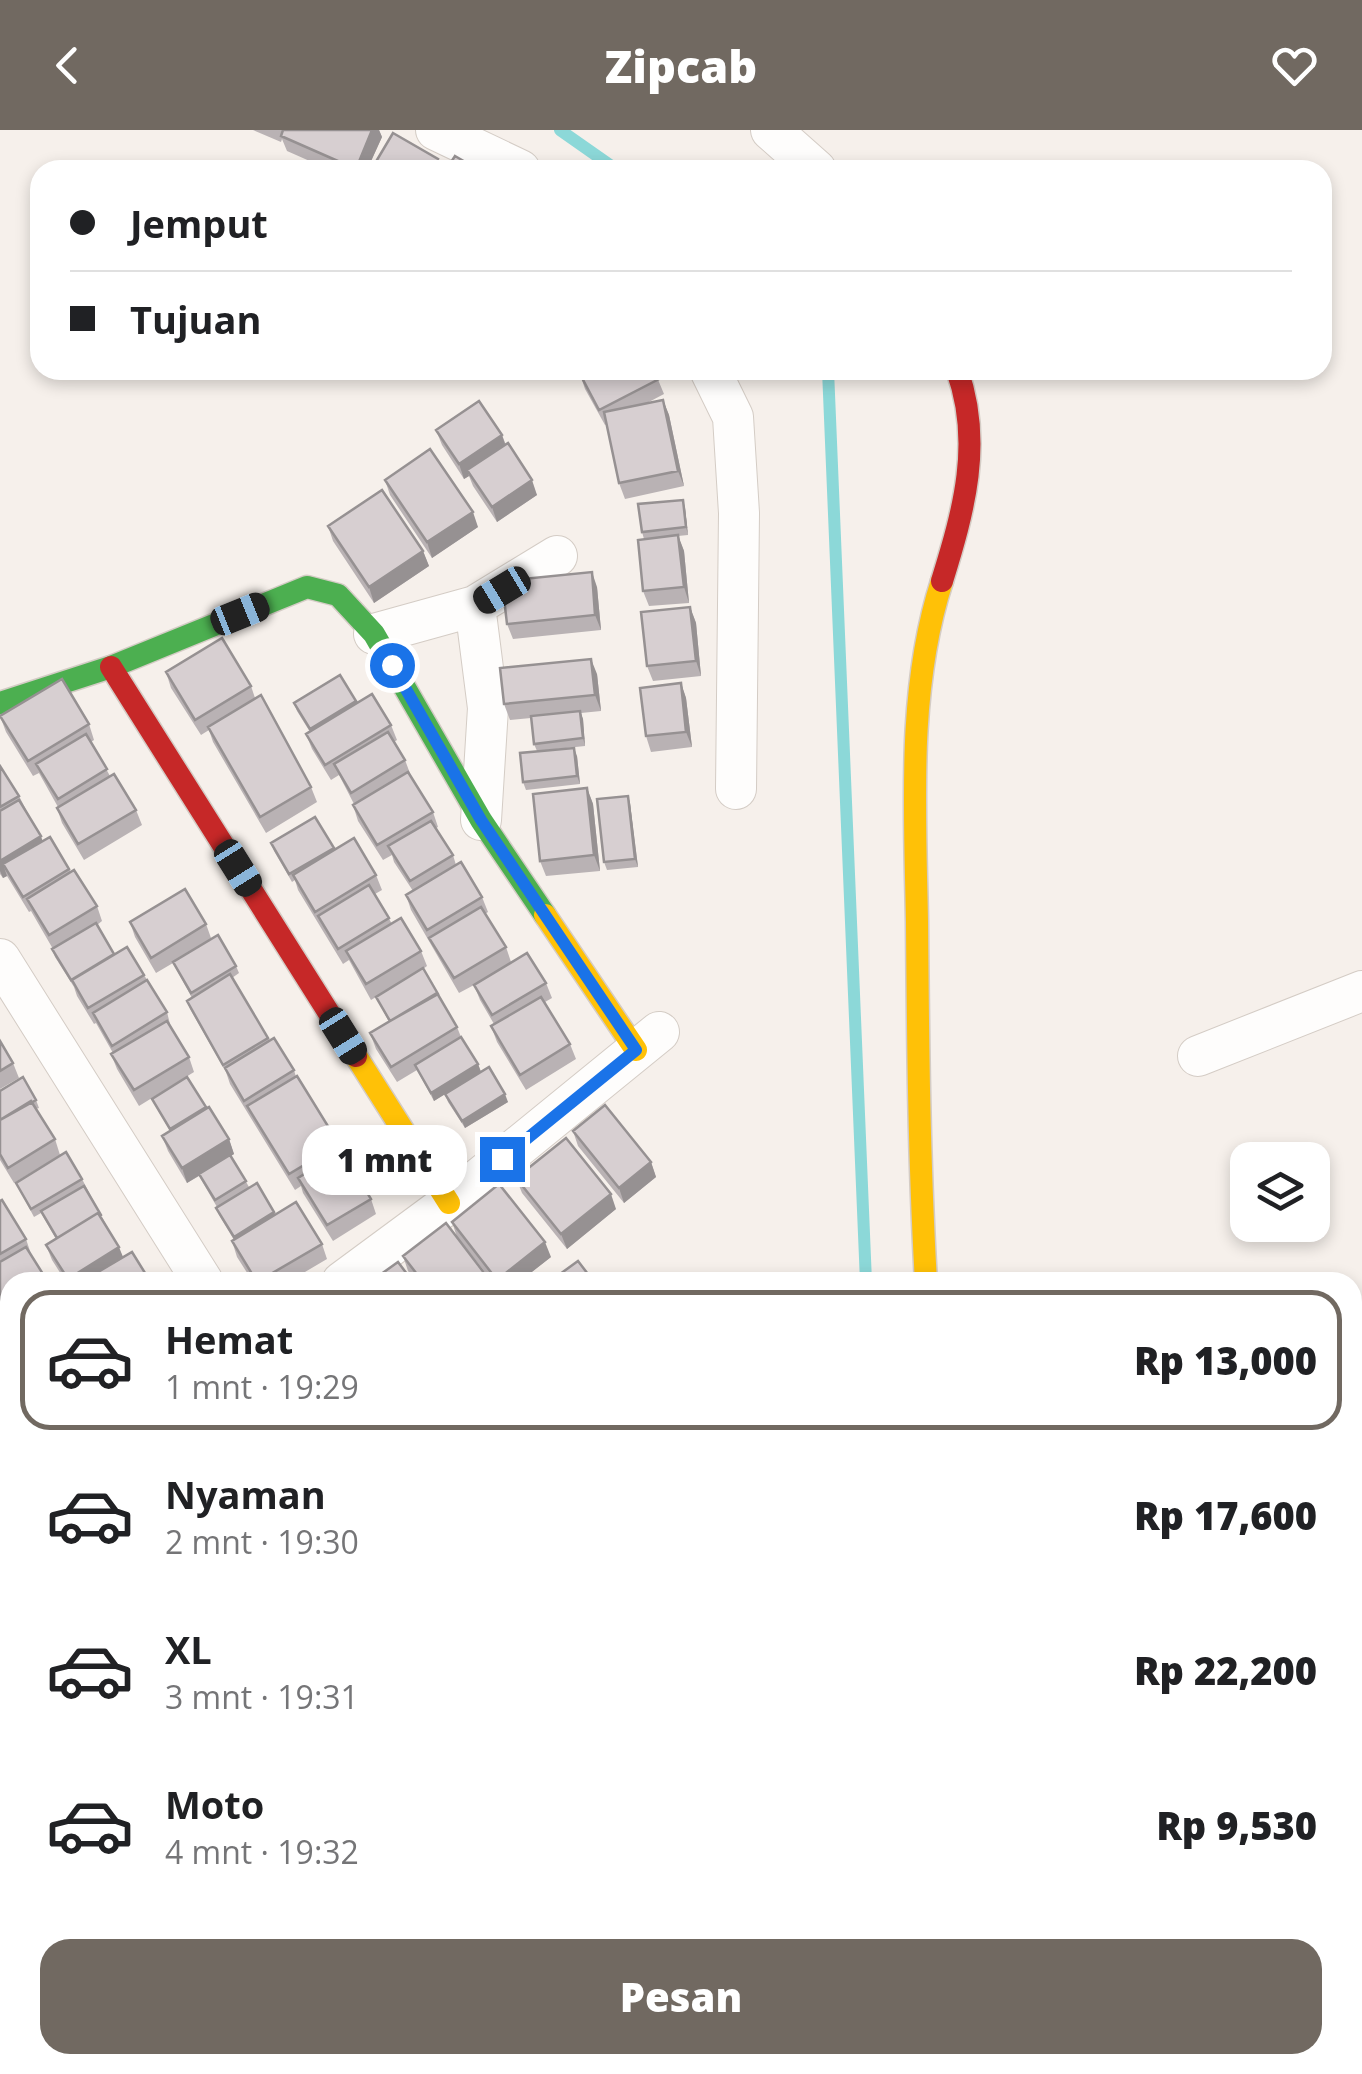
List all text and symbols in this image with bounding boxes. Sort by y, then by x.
text: Zipcab [605,35,757,96]
icon: back [40,38,95,93]
icon: heart [1267,38,1322,93]
text: Jemput [130,197,268,249]
text: Tujuan [130,293,261,345]
car [469,562,535,618]
car [207,589,273,639]
route start [370,643,415,688]
car [209,835,267,901]
car [314,1003,372,1069]
callout: 1 mnt [302,1124,467,1194]
route end [480,1137,525,1182]
text: 1 mnt [337,1138,432,1181]
map controls [1230,1142,1330,1242]
button: layers [1230,1142,1330,1242]
text: Hemat [165,1313,293,1365]
icon: car [45,1315,135,1405]
text: Rp 13,000 [1134,1334,1317,1386]
text: 1 mnt · 19:29 [165,1365,359,1408]
text: Nyaman [165,1468,326,1520]
icon: car [45,1470,135,1560]
text: Rp 17,600 [1134,1489,1317,1541]
text: 2 mnt · 19:30 [165,1520,359,1563]
text: XL [165,1623,212,1675]
icon: car [45,1625,135,1715]
text: Rp 22,200 [1134,1644,1317,1696]
text: 3 mnt · 19:31 [165,1675,359,1718]
text: Moto [165,1778,264,1830]
icon: car [45,1780,135,1870]
text: Rp 9,530 [1156,1799,1317,1851]
text: 4 mnt · 19:32 [165,1830,359,1873]
button: Pesan [40,1939,1322,2054]

